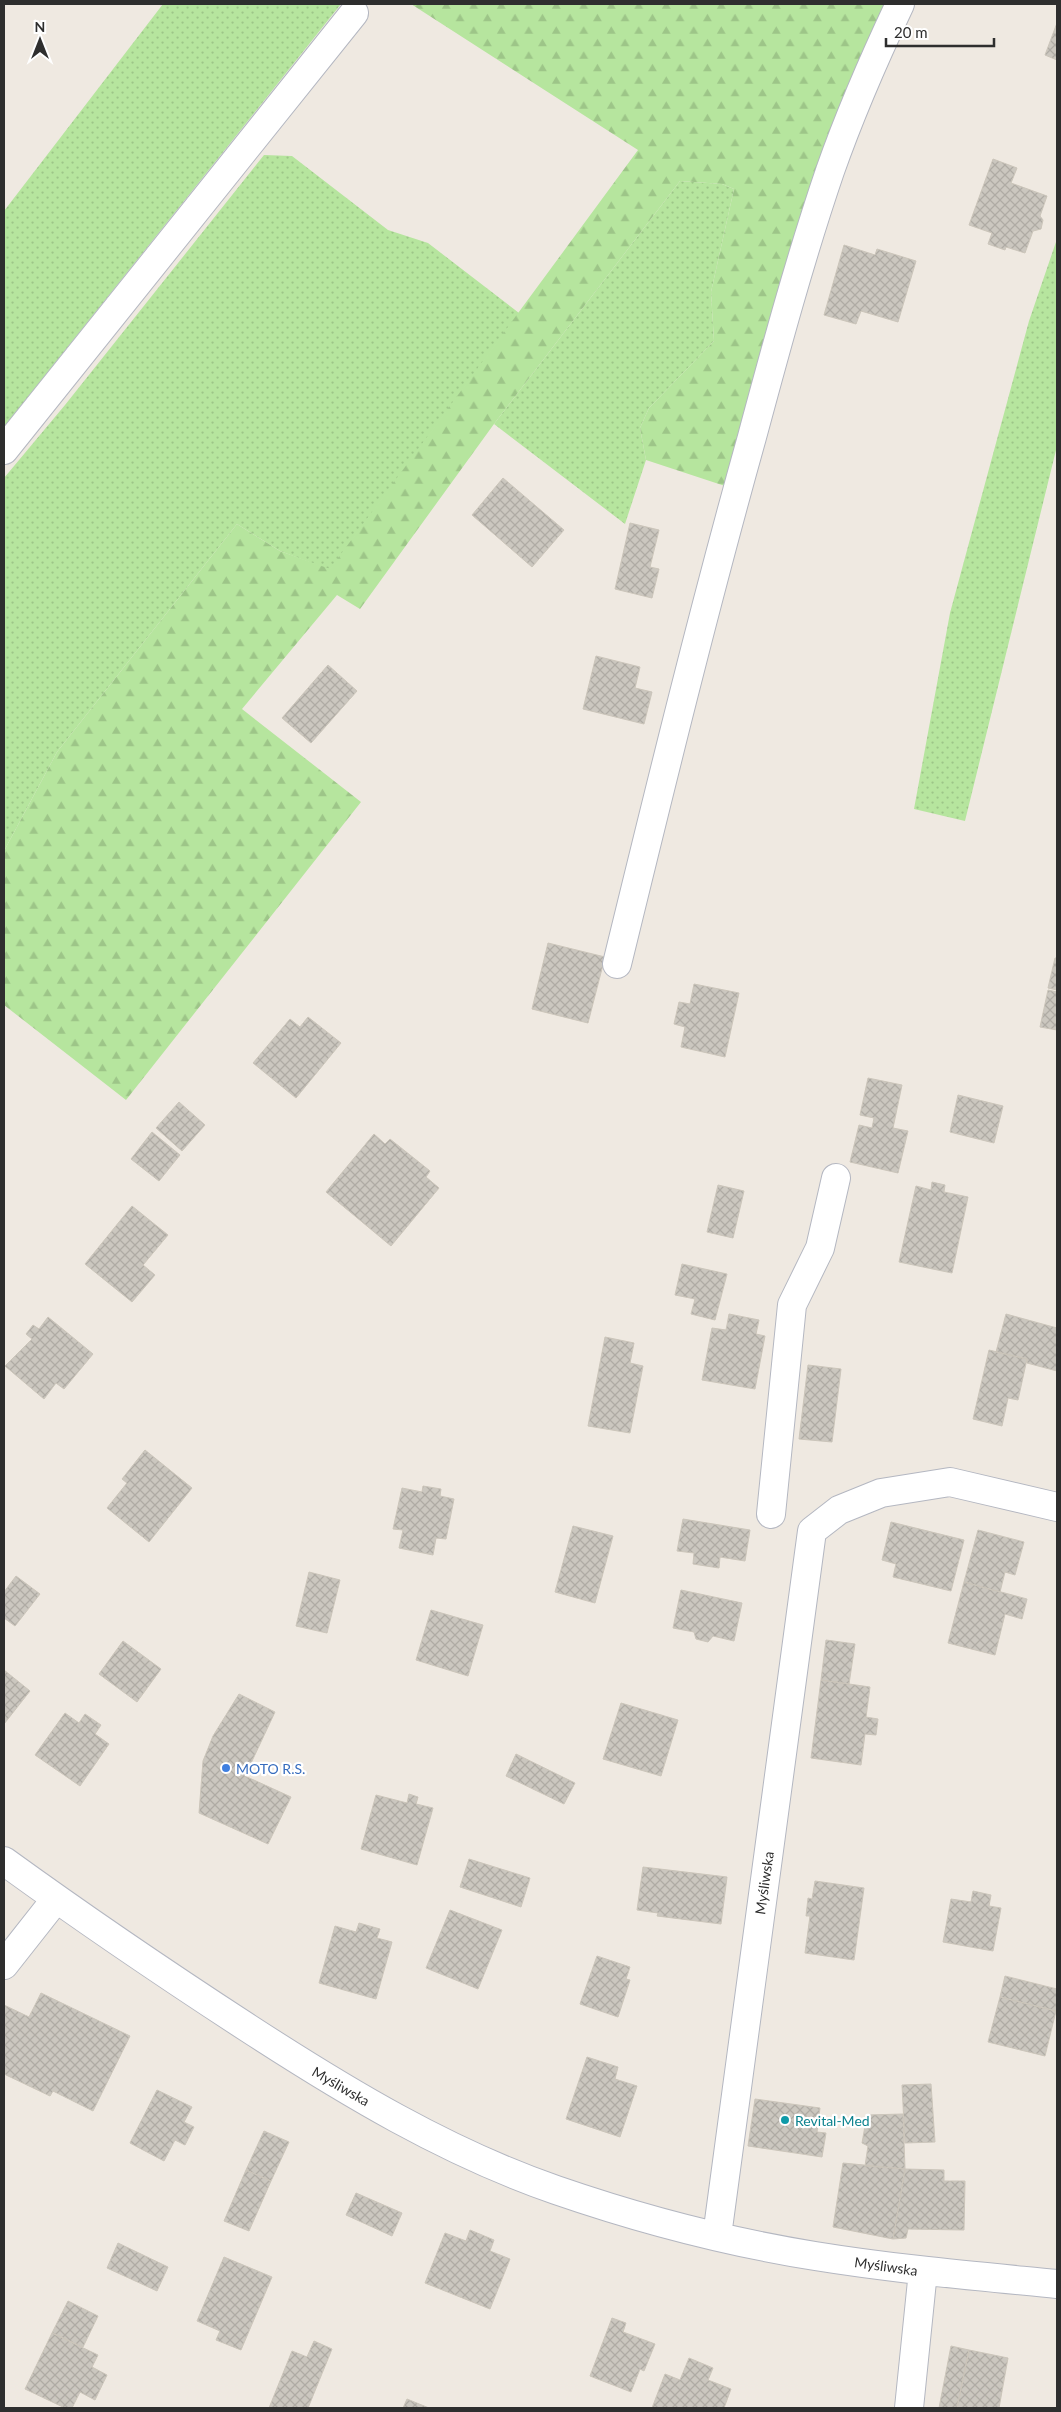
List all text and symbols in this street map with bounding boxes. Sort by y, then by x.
north arrow [15,15,65,65]
scale bar [886,15,994,47]
text: N [35,18,45,35]
text: 20 m [894,23,928,41]
place label: MOTO R.S. [236,1760,305,1777]
marker: MOTO R.S. [220,1762,232,1774]
street label: Myśliwska [751,1850,777,1916]
street label: Myśliwska [309,2063,373,2109]
place label: Revital-Med [795,2112,870,2129]
marker: Revital-Med [779,2114,791,2126]
street label: Myśliwska [853,2253,919,2279]

